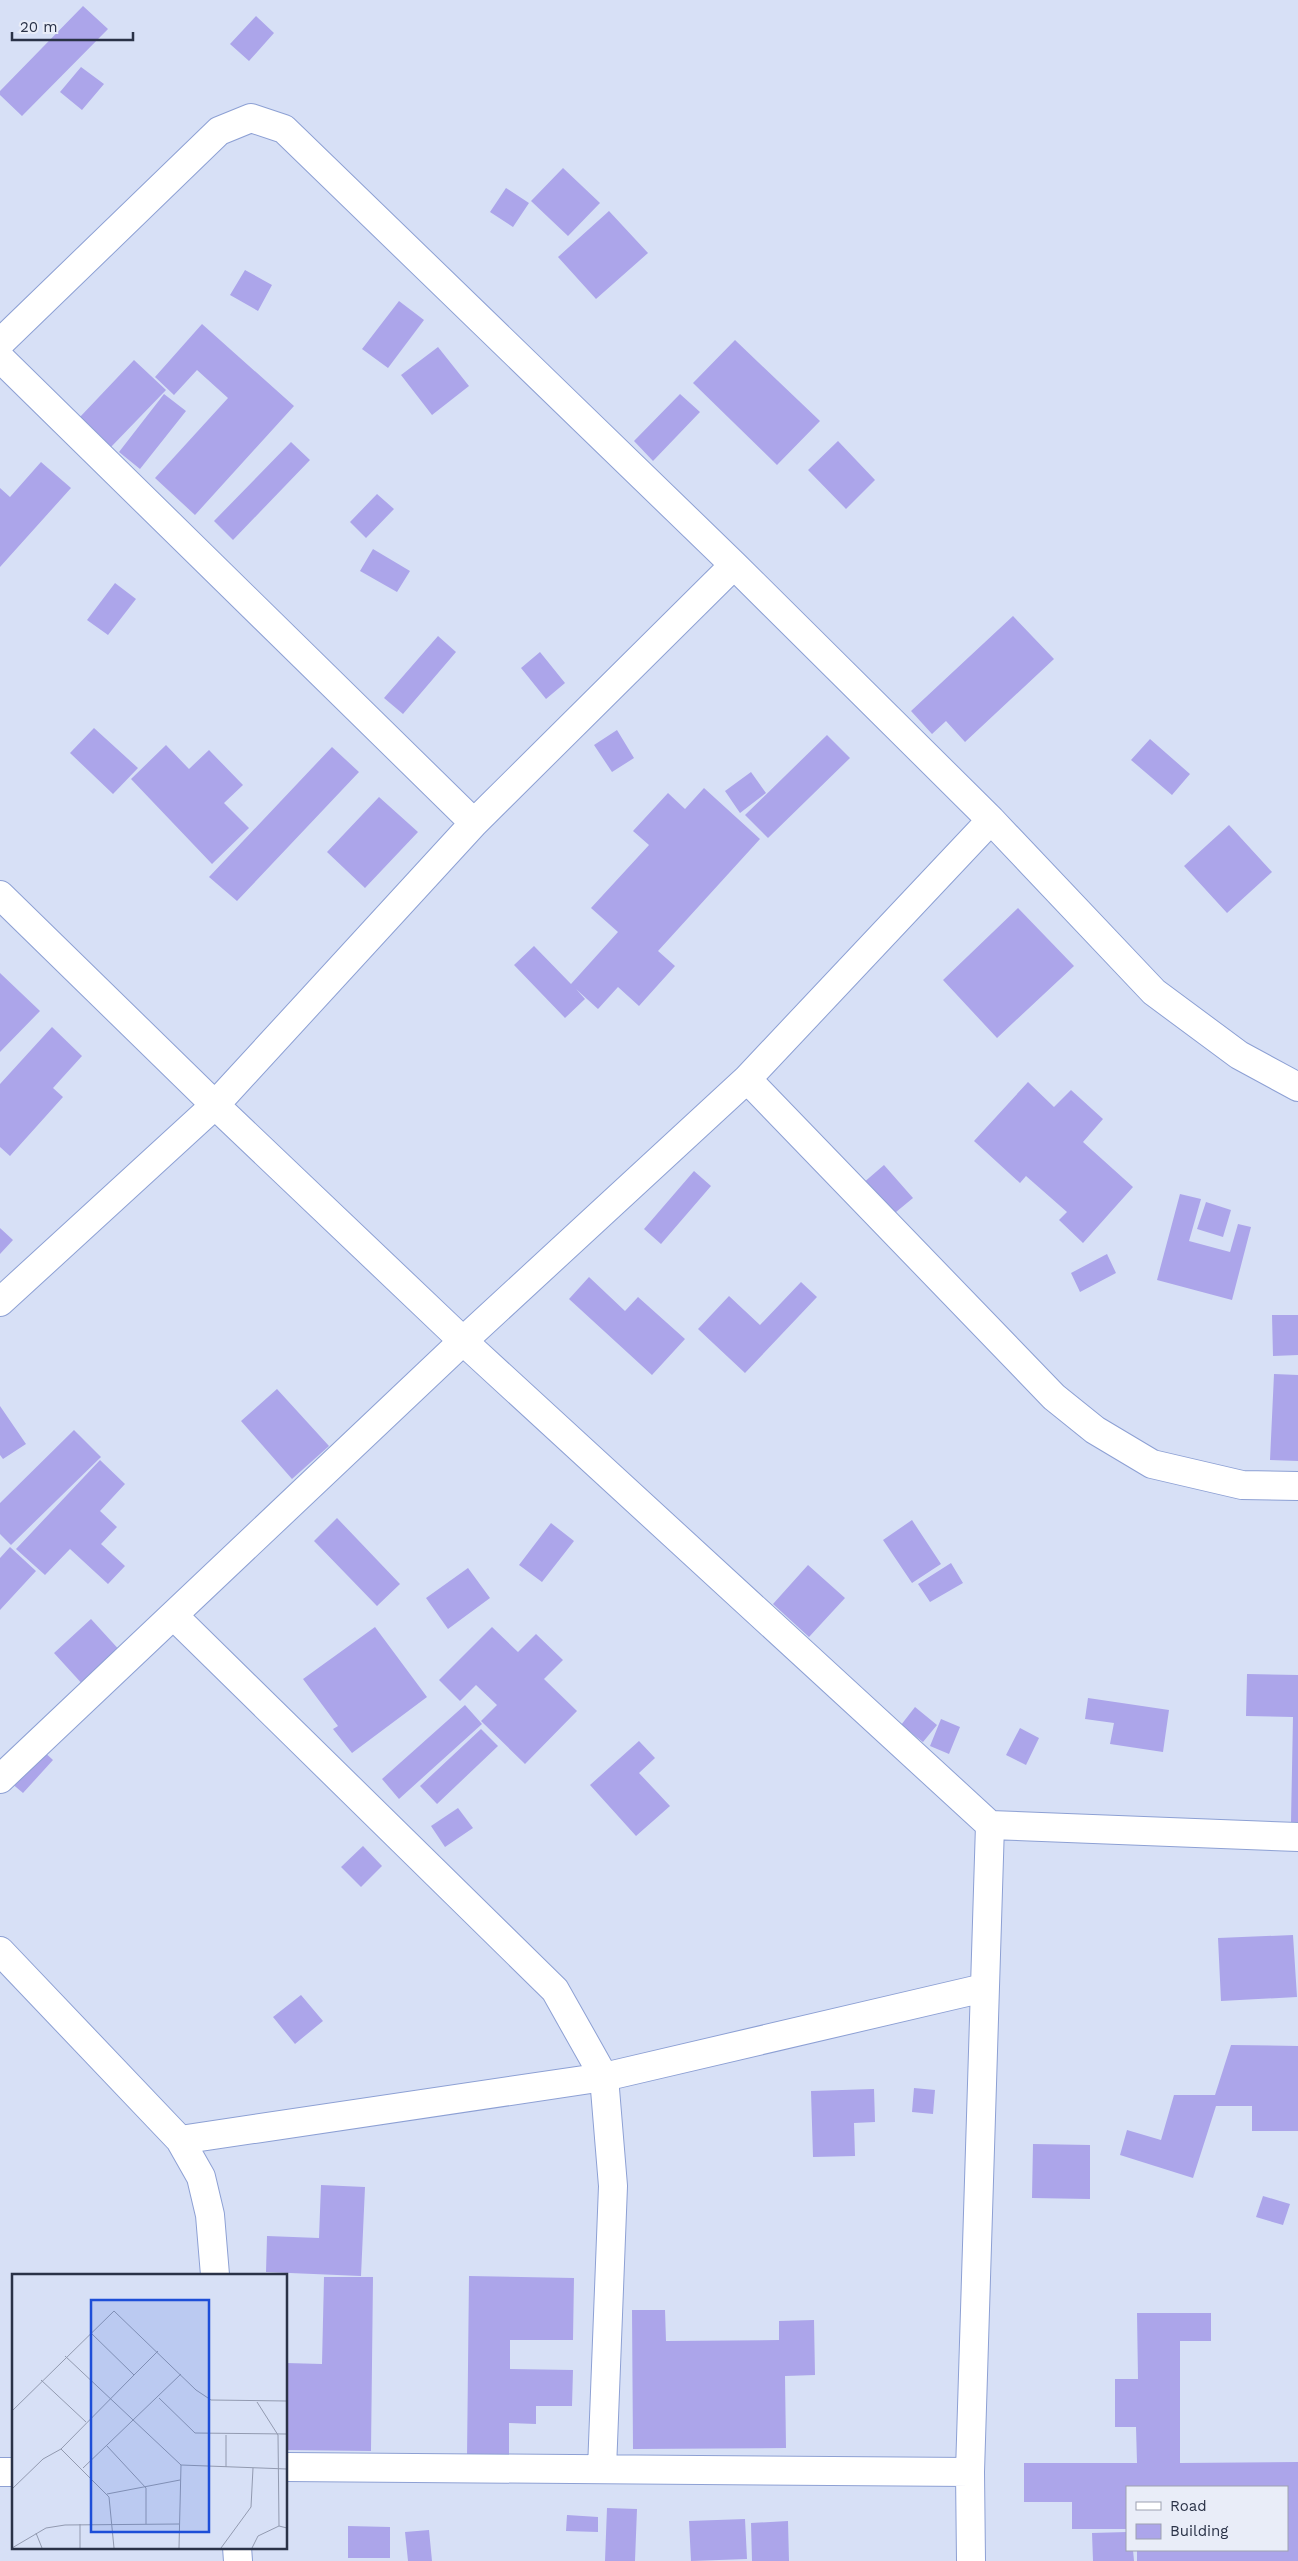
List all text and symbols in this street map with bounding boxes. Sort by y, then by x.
scale bar [12,10,134,42]
text: 20 m [20,18,58,36]
inset map [12,2274,288,2548]
legend [1126,2486,1288,2551]
text: Road [1170,2497,1207,2515]
text: Building [1170,2522,1228,2540]

